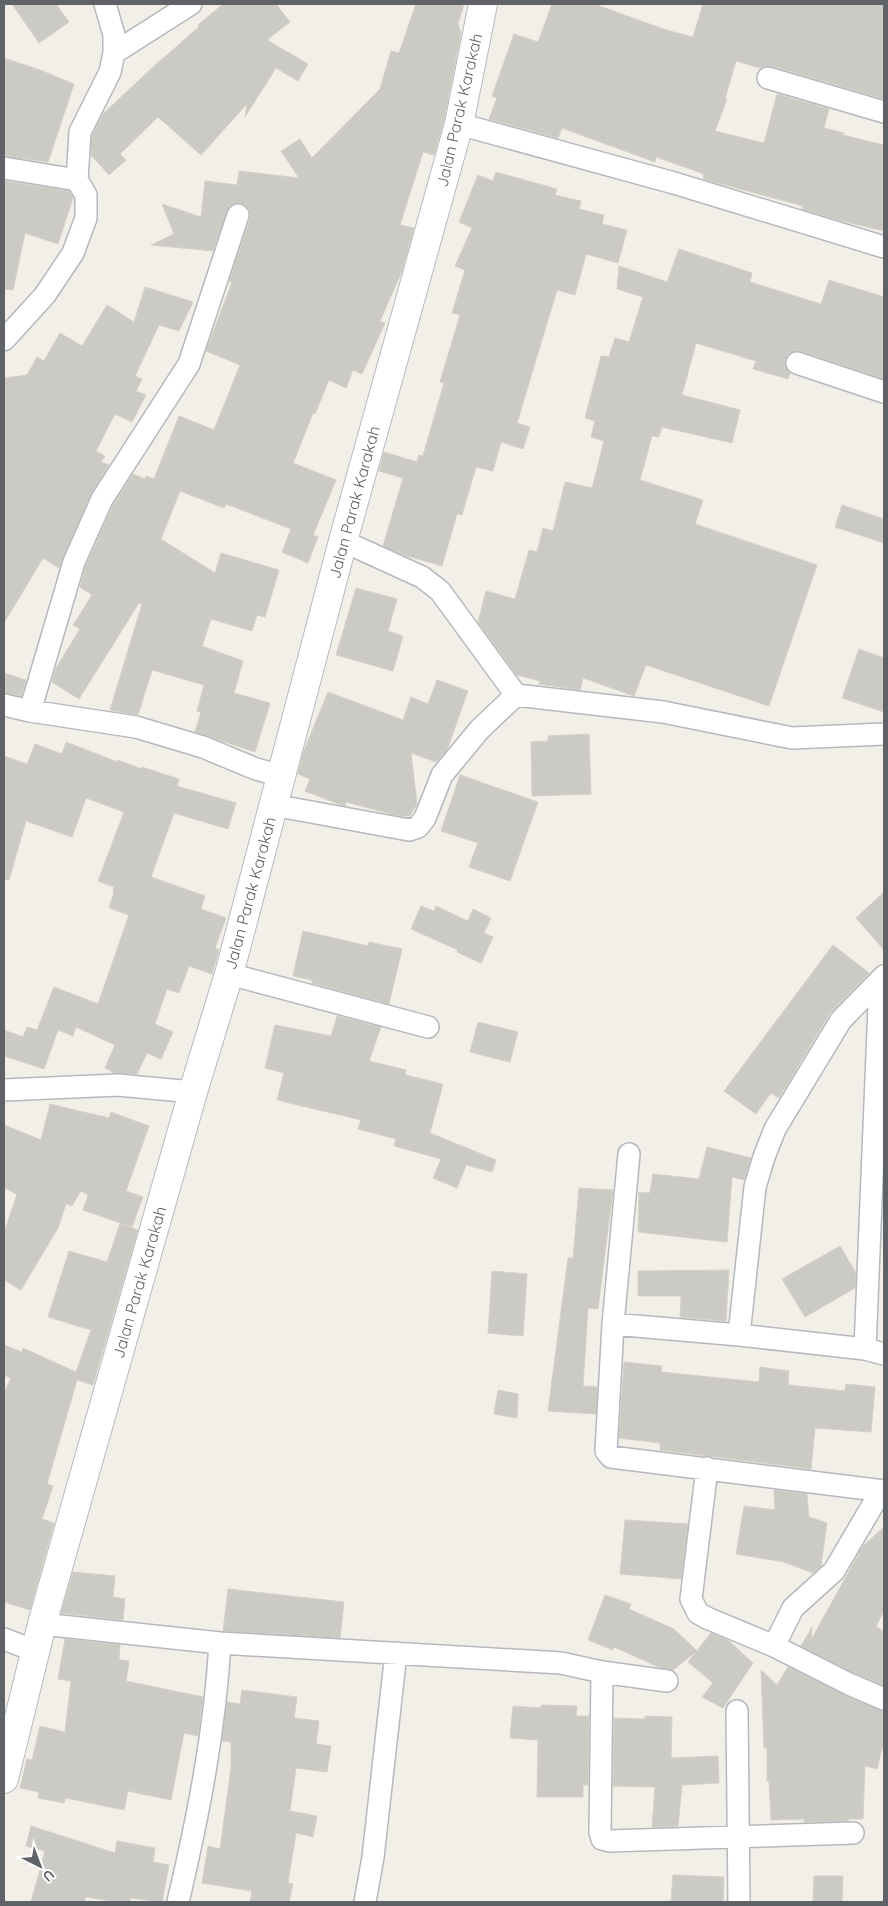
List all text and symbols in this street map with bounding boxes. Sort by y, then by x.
street label: Jalan Parak Karakah [432,31,486,189]
street label: Jalan Parak Karakah [324,424,384,580]
street label: Jalan Parak Karakah [220,815,280,971]
street label: Jalan Parak Karakah [108,1204,170,1360]
north arrow [15,1841,65,1891]
text: U [39,1866,58,1886]

